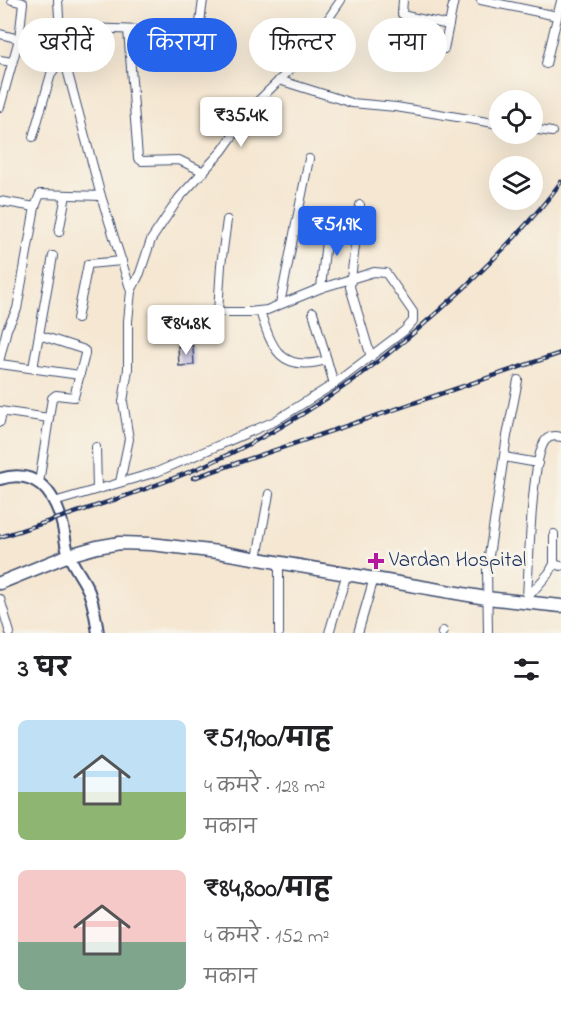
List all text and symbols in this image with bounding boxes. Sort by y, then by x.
chip: खरीदें [18,18,115,72]
chip: किराया [127,18,237,72]
chip: फ़िल्टर [249,18,356,72]
chip: नया [368,18,447,72]
map controls [489,90,543,210]
button: locate [489,90,543,144]
pin: ₹35.4K [192,97,290,148]
text: ₹35.4K [214,102,268,131]
button: layers [489,156,543,210]
pin: ₹51.9K [288,206,386,257]
text: ₹51.9K [312,211,362,240]
pin: ₹84.8K [137,305,235,356]
text: ₹84.8K [161,310,211,339]
place label: Vardan Hospital [388,546,526,576]
marker: Vardan Hospital [367,552,385,570]
text: 3 घर [18,651,70,689]
icon: filters [510,653,543,686]
text: ₹51,900/माह [204,721,331,759]
icon: home [66,744,138,816]
text: 4 कमरे · 128 m² [204,773,325,802]
text: मकान [204,814,257,843]
text: ₹84,800/माह [204,871,331,909]
icon: home [66,894,138,966]
text: 4 कमरे · 152 m² [204,923,329,952]
text: मकान [204,964,257,993]

